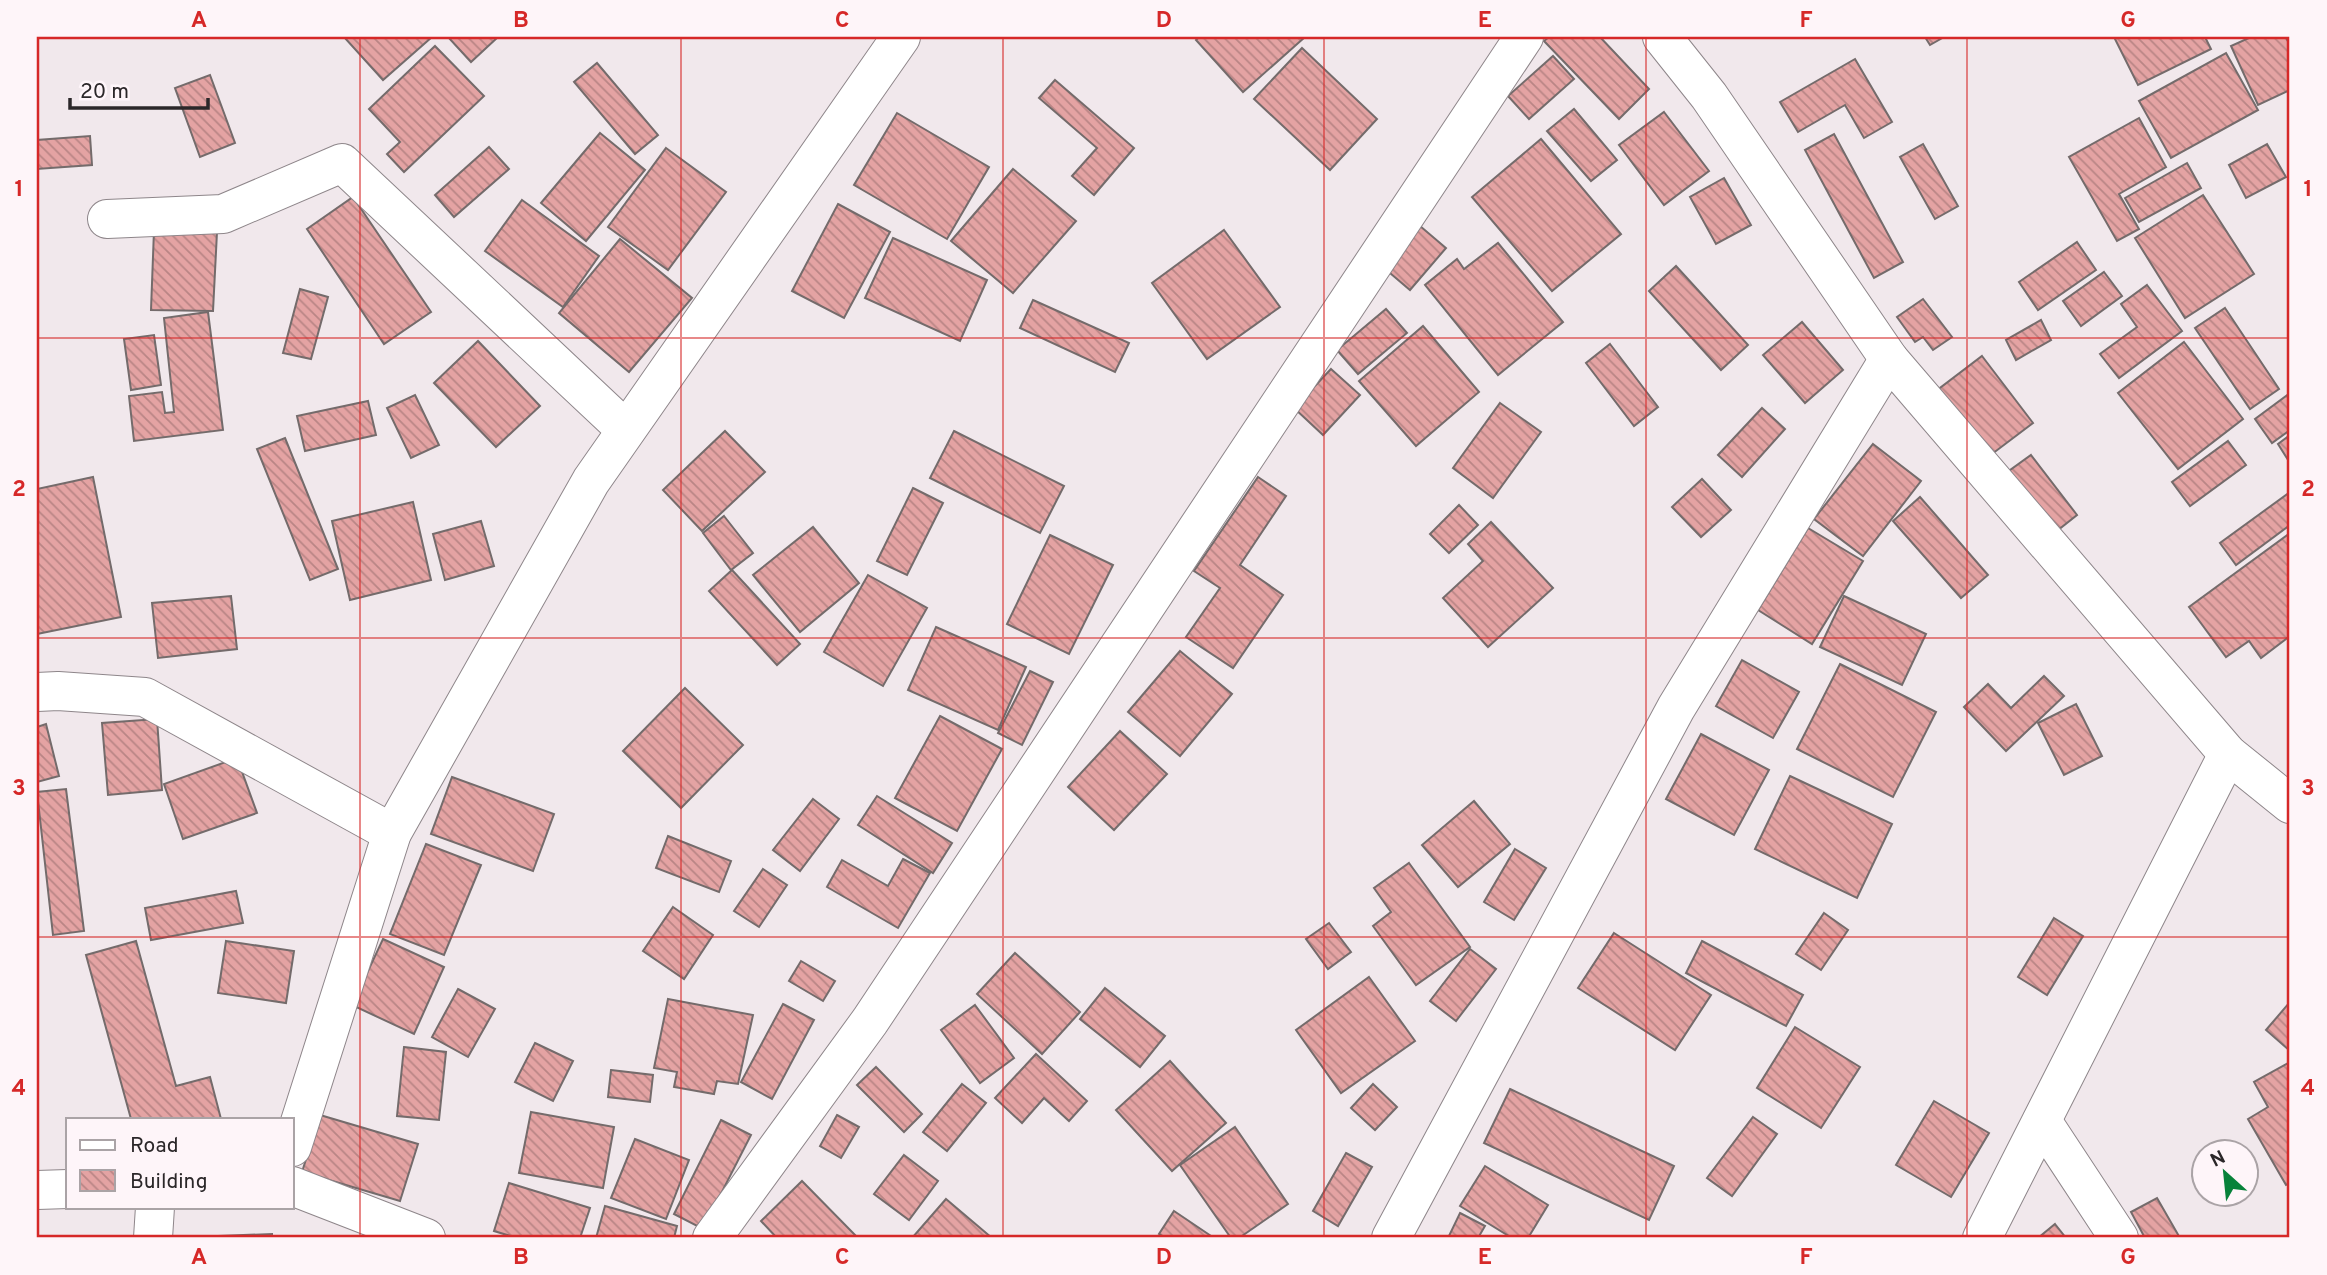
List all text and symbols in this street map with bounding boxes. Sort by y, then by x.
text: A [191,7,207,36]
text: B [513,7,529,36]
text: C [835,7,849,36]
text: D [1156,7,1172,36]
text: E [1478,7,1492,36]
text: F [1799,7,1813,36]
text: G [2120,7,2136,36]
scale bar [70,66,208,110]
text: 20 m [80,79,129,106]
text: 1 [14,176,24,205]
text: 1 [2303,176,2313,205]
text: 2 [12,476,26,505]
text: 2 [2301,476,2315,505]
text: 3 [12,775,26,804]
text: 3 [2301,775,2315,804]
text: 4 [12,1075,26,1104]
text: 4 [2301,1075,2315,1104]
legend [66,1118,294,1208]
text: Road [130,1133,179,1160]
north arrow [2190,1138,2260,1208]
text: N [2207,1146,2230,1173]
text: Building [130,1169,208,1196]
text: A [191,1244,207,1273]
text: B [513,1244,529,1273]
text: C [835,1244,849,1273]
text: D [1156,1244,1172,1273]
text: E [1478,1244,1492,1273]
text: F [1799,1244,1813,1273]
text: G [2120,1244,2136,1273]

